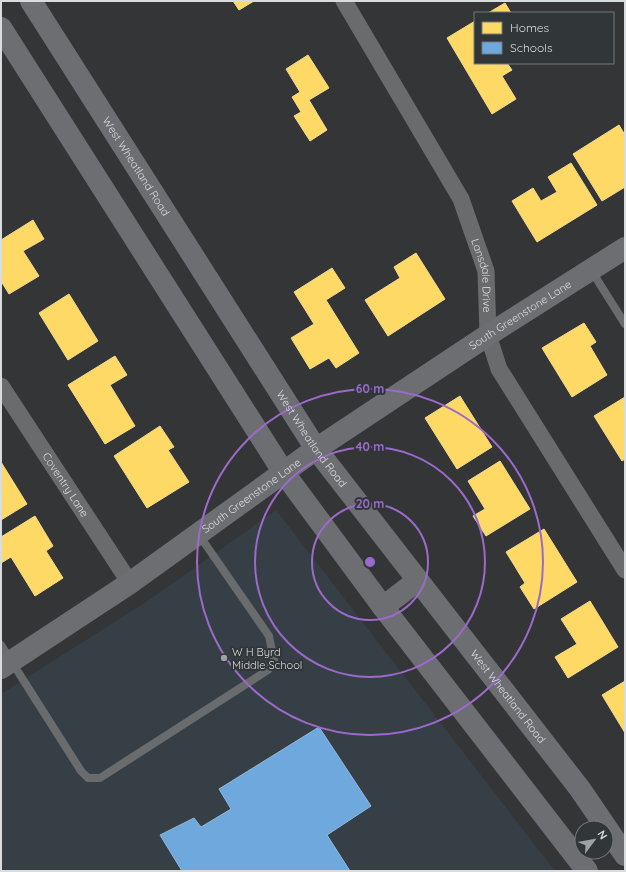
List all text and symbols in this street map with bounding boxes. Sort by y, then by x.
legend [474,12,614,64]
text: Homes [510,20,550,35]
text: Schools [510,40,553,55]
street label: West Wheatland Road [100,114,173,219]
street label: Lansdale Drive [468,237,494,313]
street label: South Greenstone Lane [466,277,574,353]
text: 60 m [356,381,384,396]
street label: West Wheatland Road [273,388,350,490]
text: 40 m [356,439,384,454]
street label: Coventry Lane [39,450,92,520]
street label: South Greenstone Lane [199,455,304,536]
text: 20 m [356,496,384,511]
centre of rings [363,555,377,569]
place label: W H Byrd Middle School [232,645,302,672]
street label: West Wheatland Road [467,647,549,746]
marker: W H Byrd Middle School [219,653,229,663]
north arrow [574,820,614,860]
text: N [594,828,611,842]

